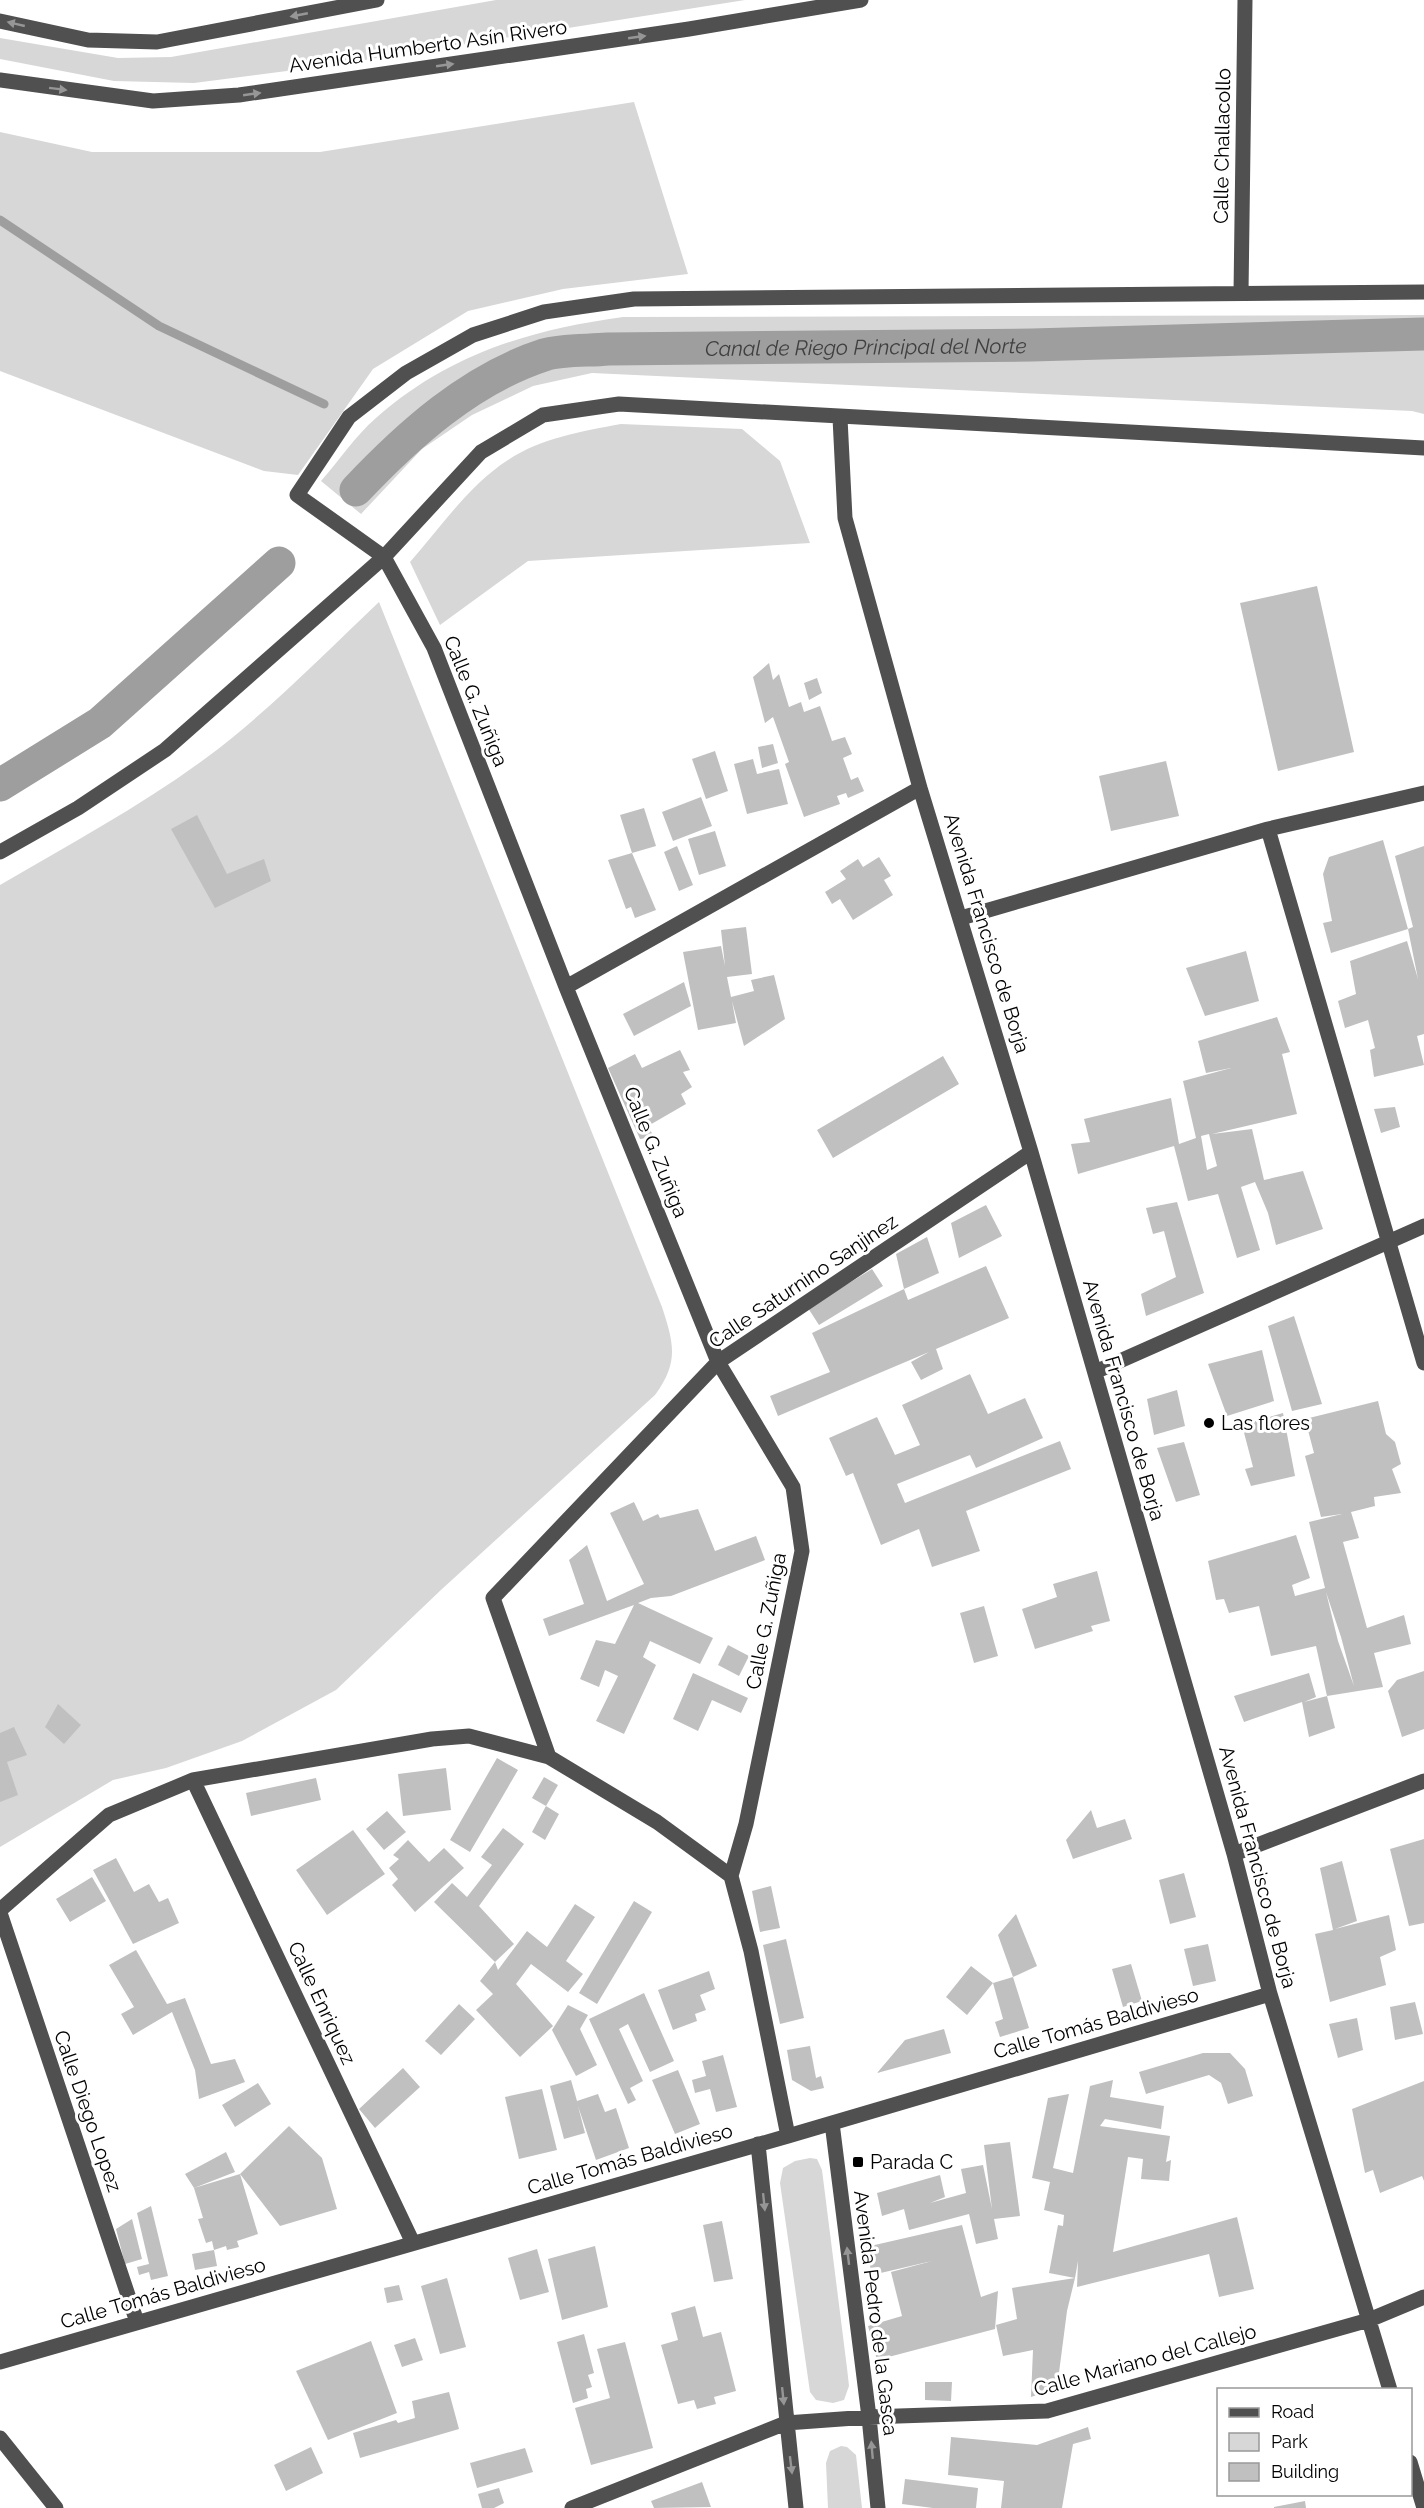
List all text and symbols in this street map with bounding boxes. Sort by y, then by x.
one-way arrow [289,11,308,20]
street label: Avenida Humberto Asín Rivero [287,15,569,77]
one-way arrow [6,19,25,28]
one-way arrow [628,32,647,41]
one-way arrow [435,61,454,70]
street label: Calle Challacollo [1209,68,1235,224]
one-way arrow [48,84,67,94]
one-way arrow [242,89,261,98]
water label: Canal de Riego Principal del Norte [705,333,1027,361]
street label: Calle G. Zuñiga [439,632,513,770]
street label: Avenida Francisco de Borja [939,810,1035,1056]
street label: Calle G. Zuñiga [619,1083,693,1221]
street label: Calle Saturnino Sanjinez [704,1209,902,1353]
street label: Avenida Francisco de Borja [1078,1277,1170,1523]
place label: Las flores [1221,1411,1310,1435]
marker: Las flores [1202,1416,1216,1430]
street label: Calle G. Zuñiga [741,1550,791,1692]
street label: Avenida Francisco de Borja [1214,1743,1302,1991]
street label: Calle Enriquez [283,1938,361,2069]
street label: Calle Tomás Baldivieso [991,1982,1202,2064]
street label: Calle Diego Lopez [49,2027,127,2195]
street label: Calle Tomás Baldivieso [525,2118,736,2200]
place label: Parada C [870,2150,954,2174]
marker: Parada C [851,2155,865,2169]
street label: Avenida Pedro de la Gasca [849,2189,903,2437]
one-way arrow [759,2193,769,2212]
one-way arrow [844,2247,853,2266]
street label: Calle Tomás Baldivieso [58,2252,269,2334]
street label: Calle Mariano del Callejo [1031,2319,1259,2401]
one-way arrow [778,2387,788,2406]
legend [1217,2388,1412,2496]
text: Road [1271,2401,1314,2422]
text: Park [1271,2431,1308,2452]
one-way arrow [867,2440,877,2459]
one-way arrow [786,2456,796,2475]
text: Building [1271,2461,1339,2482]

